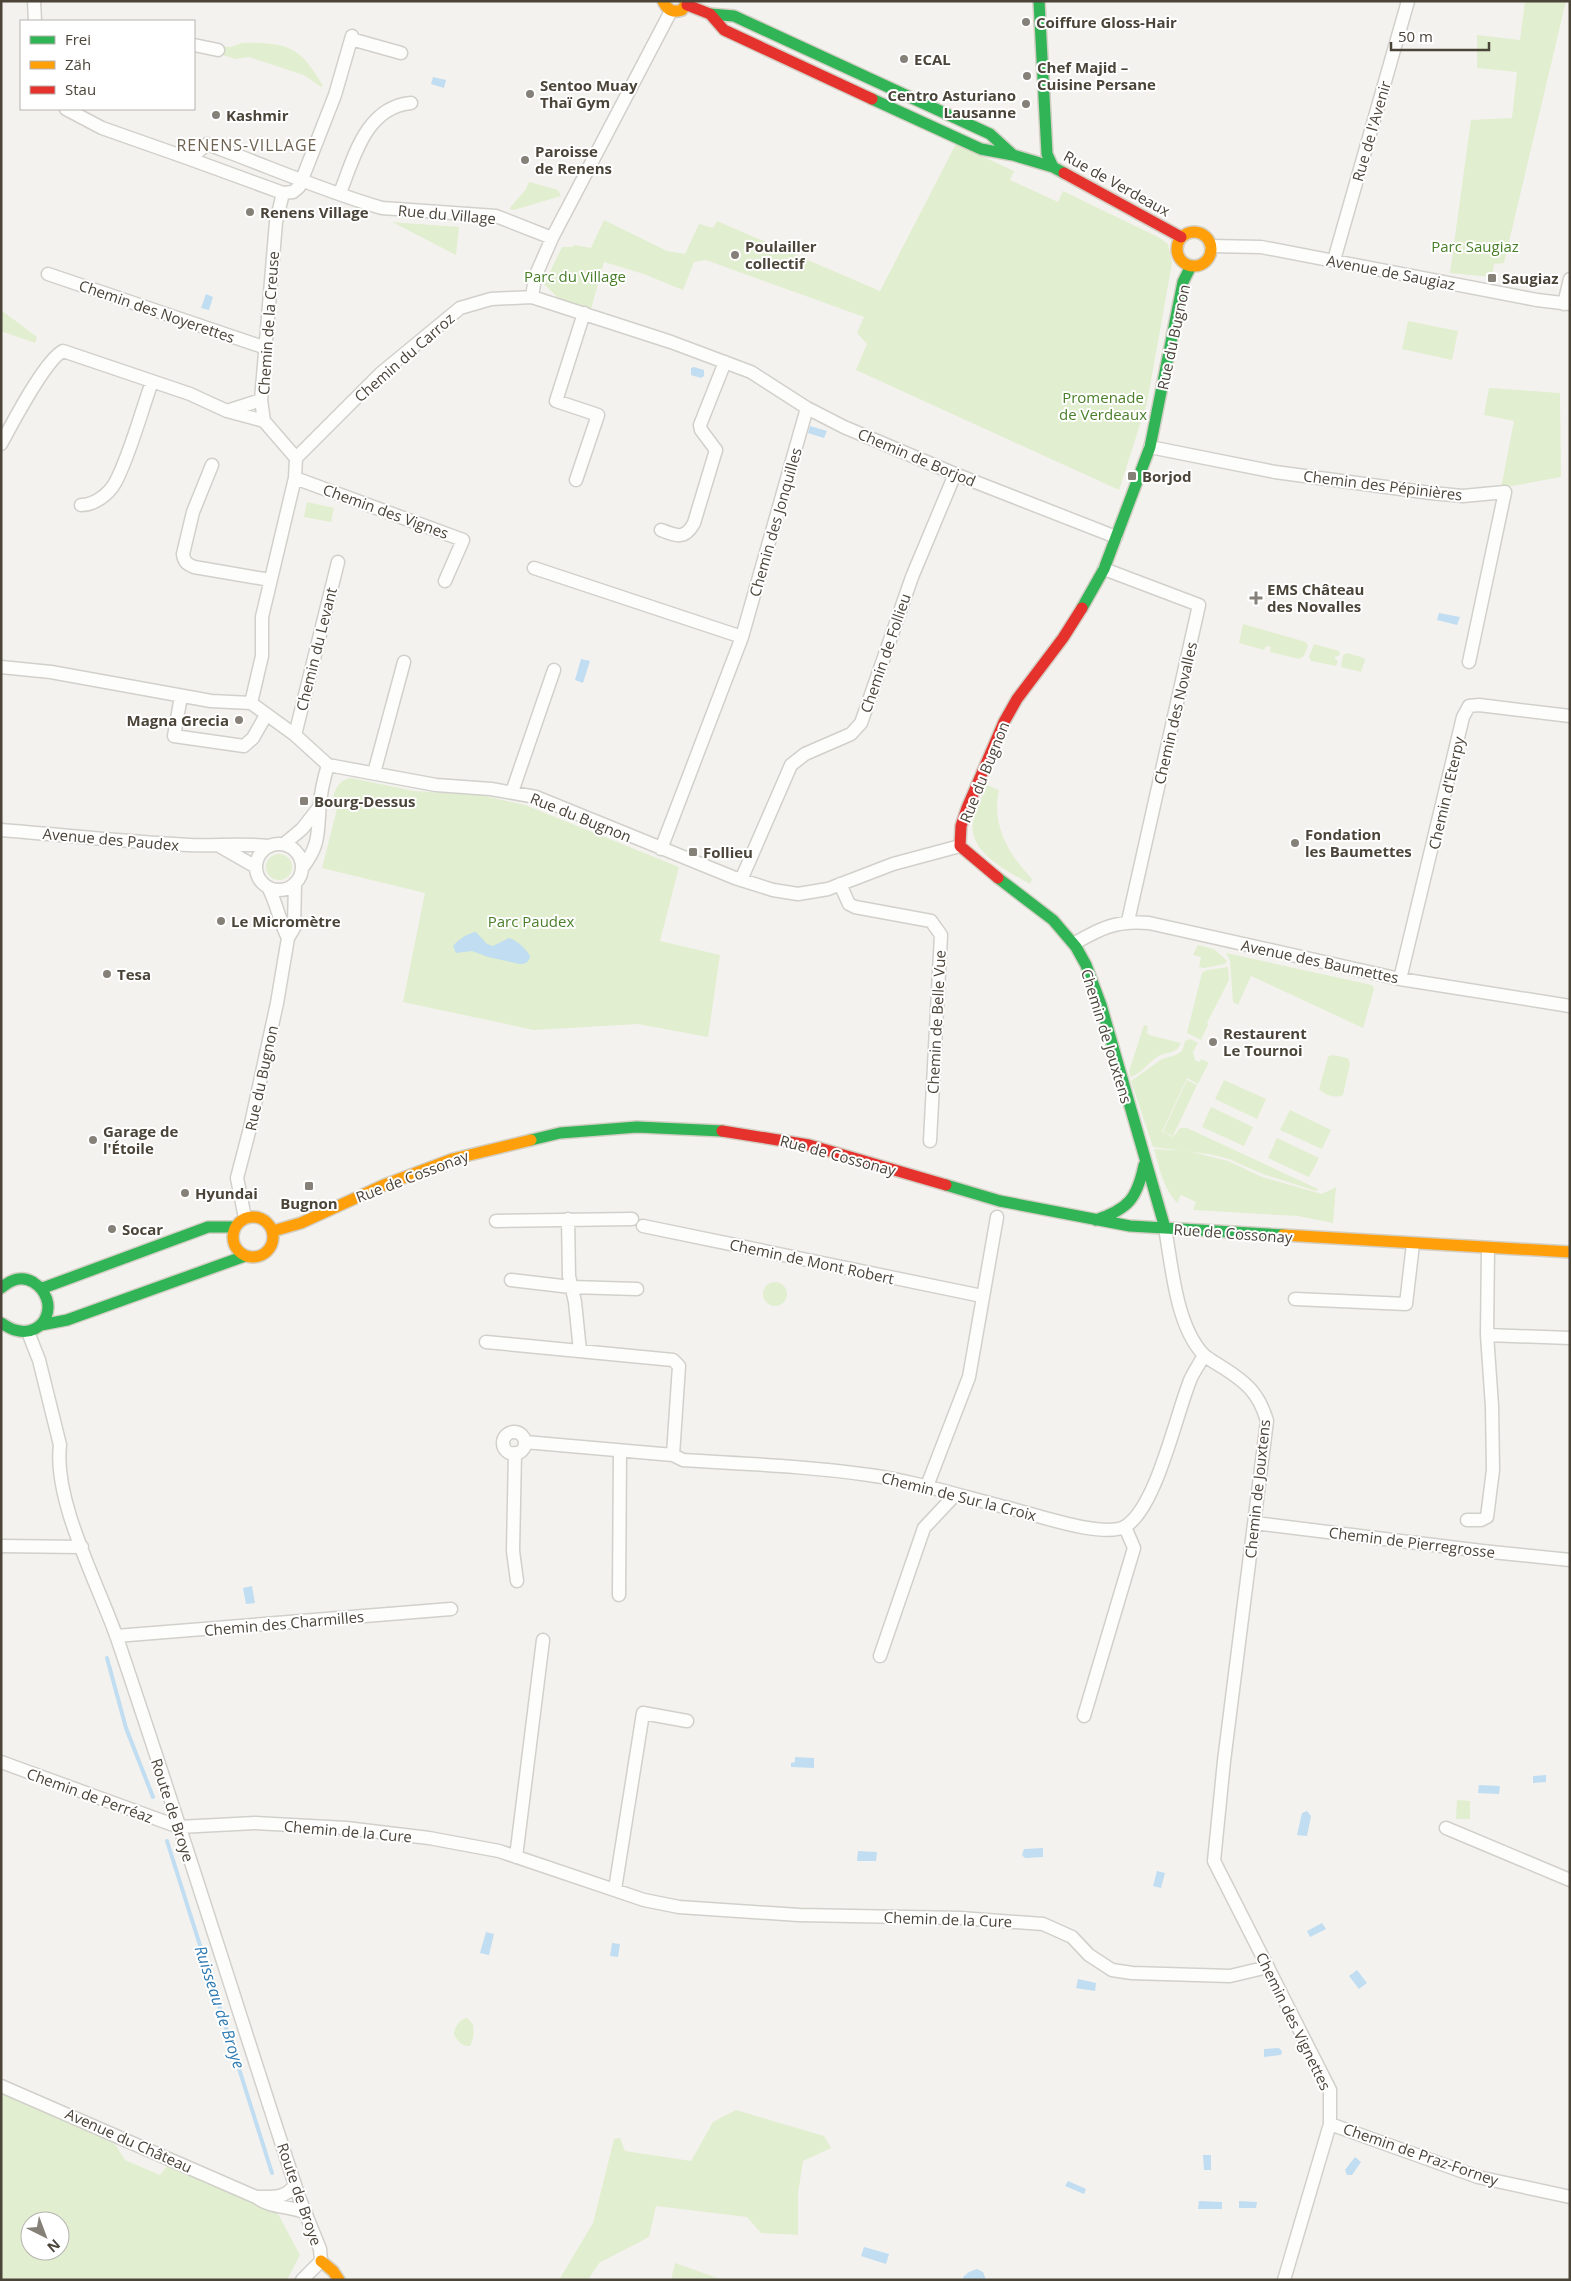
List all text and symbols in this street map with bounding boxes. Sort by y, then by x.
place label: Coiffure Gloss-Hair [1036,12,1177,32]
marker: Coiffure Gloss-Hair [1020,16,1032,28]
legend [20,20,195,110]
scale bar [1391,20,1488,52]
text: 50 m [1398,26,1433,46]
text: Frei [65,29,91,49]
place label: ECAL [914,49,951,69]
marker: ECAL [898,53,910,65]
text: Zäh [65,54,91,74]
place label: Chef Majid – Cuisine Persane [1037,57,1156,94]
marker: Chef Majid – Cuisine Persane [1021,70,1033,82]
place label: Sentoo Muay Thaï Gym [540,75,638,112]
street label: Rue de l'Avenir [1347,78,1395,184]
text: Stau [65,79,96,99]
place label: Centro Asturiano Lausanne [887,85,1016,122]
marker: Sentoo Muay Thaï Gym [524,88,536,100]
marker: Centro Asturiano Lausanne [1020,98,1032,110]
place label: Kashmir [226,105,289,125]
marker: Kashmir [210,109,222,121]
district label: RENENS-VILLAGE [176,134,318,156]
place label: Paroisse de Renens [535,141,612,178]
street label: Rue de Verdeaux [1060,145,1174,221]
marker: Paroisse de Renens [519,154,531,166]
street label: Rue du Village [397,200,497,228]
place label: Renens Village [260,202,369,222]
marker: Renens Village [244,206,256,218]
place label: Poulailler collectif [745,236,817,273]
park label: Parc Saugiaz [1431,236,1519,256]
marker: Poulailler collectif [729,249,741,261]
street label: Chemin de la Creuse [253,250,283,396]
street label: Avenue de Saugiaz [1325,250,1457,294]
park label: Parc du Village [524,266,626,286]
place label: Saugiaz [1502,268,1559,288]
marker: Saugiaz [1486,272,1498,284]
street label: Chemin des Noyerettes [76,275,238,347]
street label: Rue du Bugnon [1152,282,1194,392]
street label: Chemin du Carroz [350,308,458,406]
park label: Promenade de Verdeaux [1059,387,1147,424]
street label: Chemin de Borjod [855,423,979,491]
street label: Chemin des Jonquilles [744,445,806,599]
street label: Chemin des Pépinières [1302,465,1464,505]
place label: Borjod [1142,466,1192,486]
marker: Borjod [1126,470,1138,482]
street label: Chemin des Vignes [320,479,452,543]
place label: EMS Château des Novalles [1267,579,1364,616]
street label: Chemin du Levant [291,585,341,713]
street label: Chemin de Follieu [855,591,915,715]
marker: EMS Château des Novalles [1249,591,1263,605]
street label: Chemin des Novalles [1149,640,1201,786]
place label: Magna Grecia [127,710,229,730]
marker: Magna Grecia [233,714,245,726]
street label: Rue du Bugnon [955,718,1013,826]
street label: Chemin d'Eterpy [1423,734,1469,851]
street label: Rue du Bugnon [527,788,635,846]
place label: Bourg-Dessus [314,791,416,811]
marker: Bourg-Dessus [298,795,310,807]
street label: Avenue des Paudex [42,823,180,855]
place label: Fondation les Baumettes [1305,824,1412,861]
marker: Fondation les Baumettes [1289,837,1301,849]
place label: Follieu [703,842,753,862]
marker: Follieu [687,846,699,858]
place label: Le Micromètre [231,911,341,931]
park label: Parc Paudex [488,911,574,931]
marker: Le Micromètre [215,915,227,927]
street label: Avenue des Baumettes [1239,935,1401,987]
street label: Chemin de Belle Vue [922,950,950,1094]
place label: Tesa [117,964,151,984]
street label: Chemin de Jouxtens [1077,966,1137,1106]
marker: Tesa [101,968,113,980]
street label: Rue du Bugnon [240,1023,282,1133]
place label: Restaurent Le Tournoi [1223,1023,1307,1060]
marker: Restaurent Le Tournoi [1207,1036,1219,1048]
place label: Garage de l'Étoile [103,1121,179,1158]
street label: Rue de Cossonay [778,1130,899,1180]
marker: Garage de l'Étoile [87,1134,99,1146]
street label: Rue de Cossonay [353,1145,472,1207]
marker: Bugnon [303,1180,315,1192]
place label: Hyundai [195,1183,258,1203]
marker: Hyundai [179,1187,191,1199]
place label: Bugnon [280,1193,338,1213]
place label: Socar [122,1219,163,1239]
street label: Rue de Cossonay [1173,1219,1294,1247]
marker: Socar [106,1223,118,1235]
street label: Chemin de Mont Robert [728,1234,896,1288]
street label: Chemin de Jouxtens [1240,1419,1274,1559]
street label: Chemin de Sur la Croix [879,1467,1039,1525]
street label: Chemin de Pierregrosse [1328,1522,1496,1562]
street label: Chemin des Charmilles [203,1606,365,1640]
street label: Route de Broye [147,1756,199,1864]
street label: Chemin de Perréaz [24,1763,156,1827]
street label: Chemin de la Cure [283,1815,413,1847]
street label: Chemin de la Cure [883,1907,1013,1931]
water label: Ruisseau de Broye [190,1943,250,2071]
street label: Chemin des Vignettes [1252,1949,1336,2093]
street label: Avenue du Château [62,2103,196,2177]
street label: Chemin de Praz-Forney [1341,2118,1502,2190]
street label: Route de Broye [273,2140,327,2248]
north arrow [20,2211,70,2261]
text: N [43,2235,65,2257]

